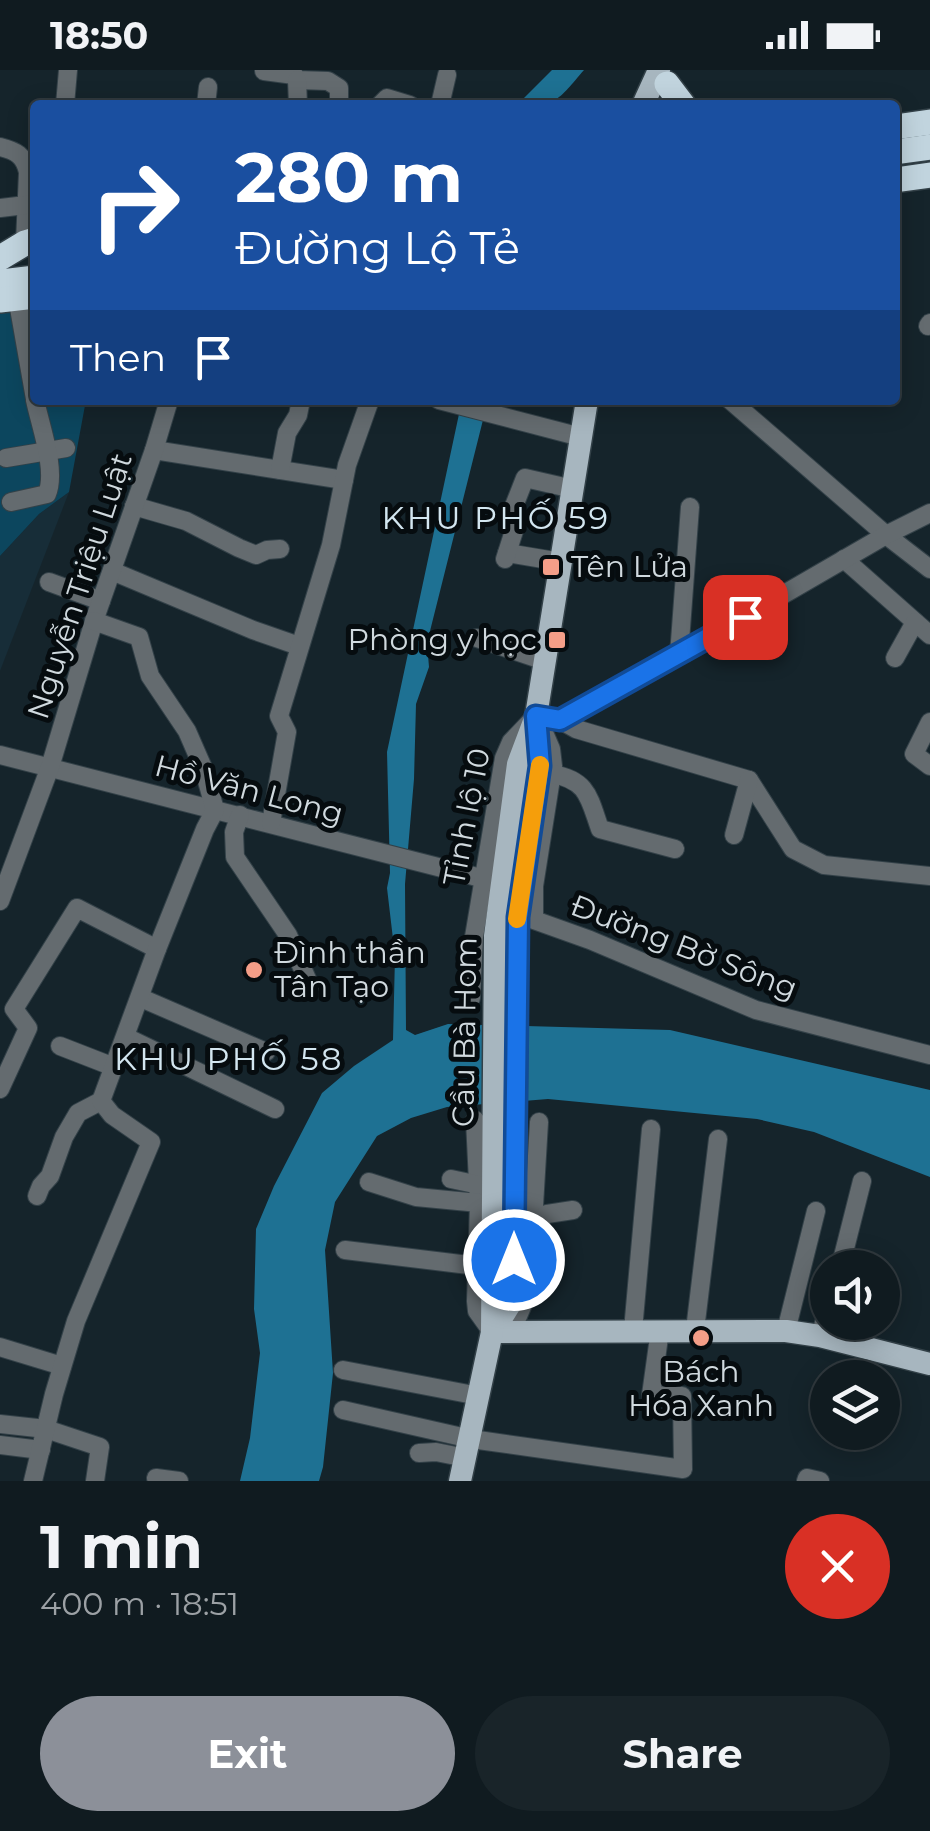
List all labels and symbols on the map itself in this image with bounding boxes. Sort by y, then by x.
street label: Nguyễn Triệu Luật [19,448,140,723]
district label: KHU PHỐ 59 [381,498,611,537]
place label: Tên Lửa [571,548,688,585]
marker: Tên Lửa [540,556,562,578]
pin [703,575,788,660]
place label: Phòng y học [348,621,537,658]
marker: Phòng y học [546,629,568,651]
street label: Tỉnh lộ 10 [435,745,498,889]
street label: Hồ Văn Long [151,747,347,832]
street label: Đường Bờ Sông [566,886,803,1007]
place label: Đình thần Tân Tạo [274,934,426,1005]
street label: Cầu Bà Hom [444,937,485,1127]
marker: Đình thần Tân Tạo [243,959,265,981]
district label: KHU PHỐ 58 [114,1039,344,1078]
position arrow [462,1208,566,1312]
marker: Bách Hóa Xanh [690,1327,712,1349]
place label: Bách Hóa Xanh [628,1353,774,1424]

